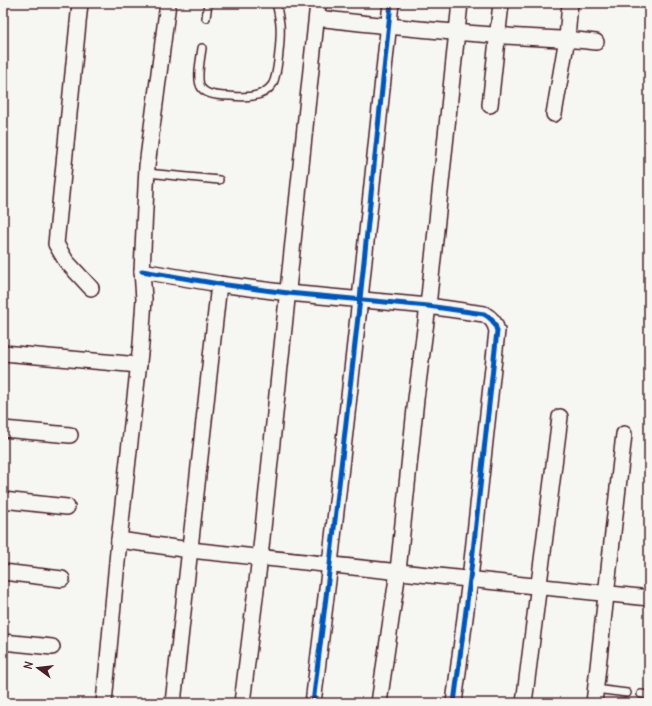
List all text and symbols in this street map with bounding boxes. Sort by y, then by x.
north arrow [18,648,58,688]
text: N [21,660,36,671]

